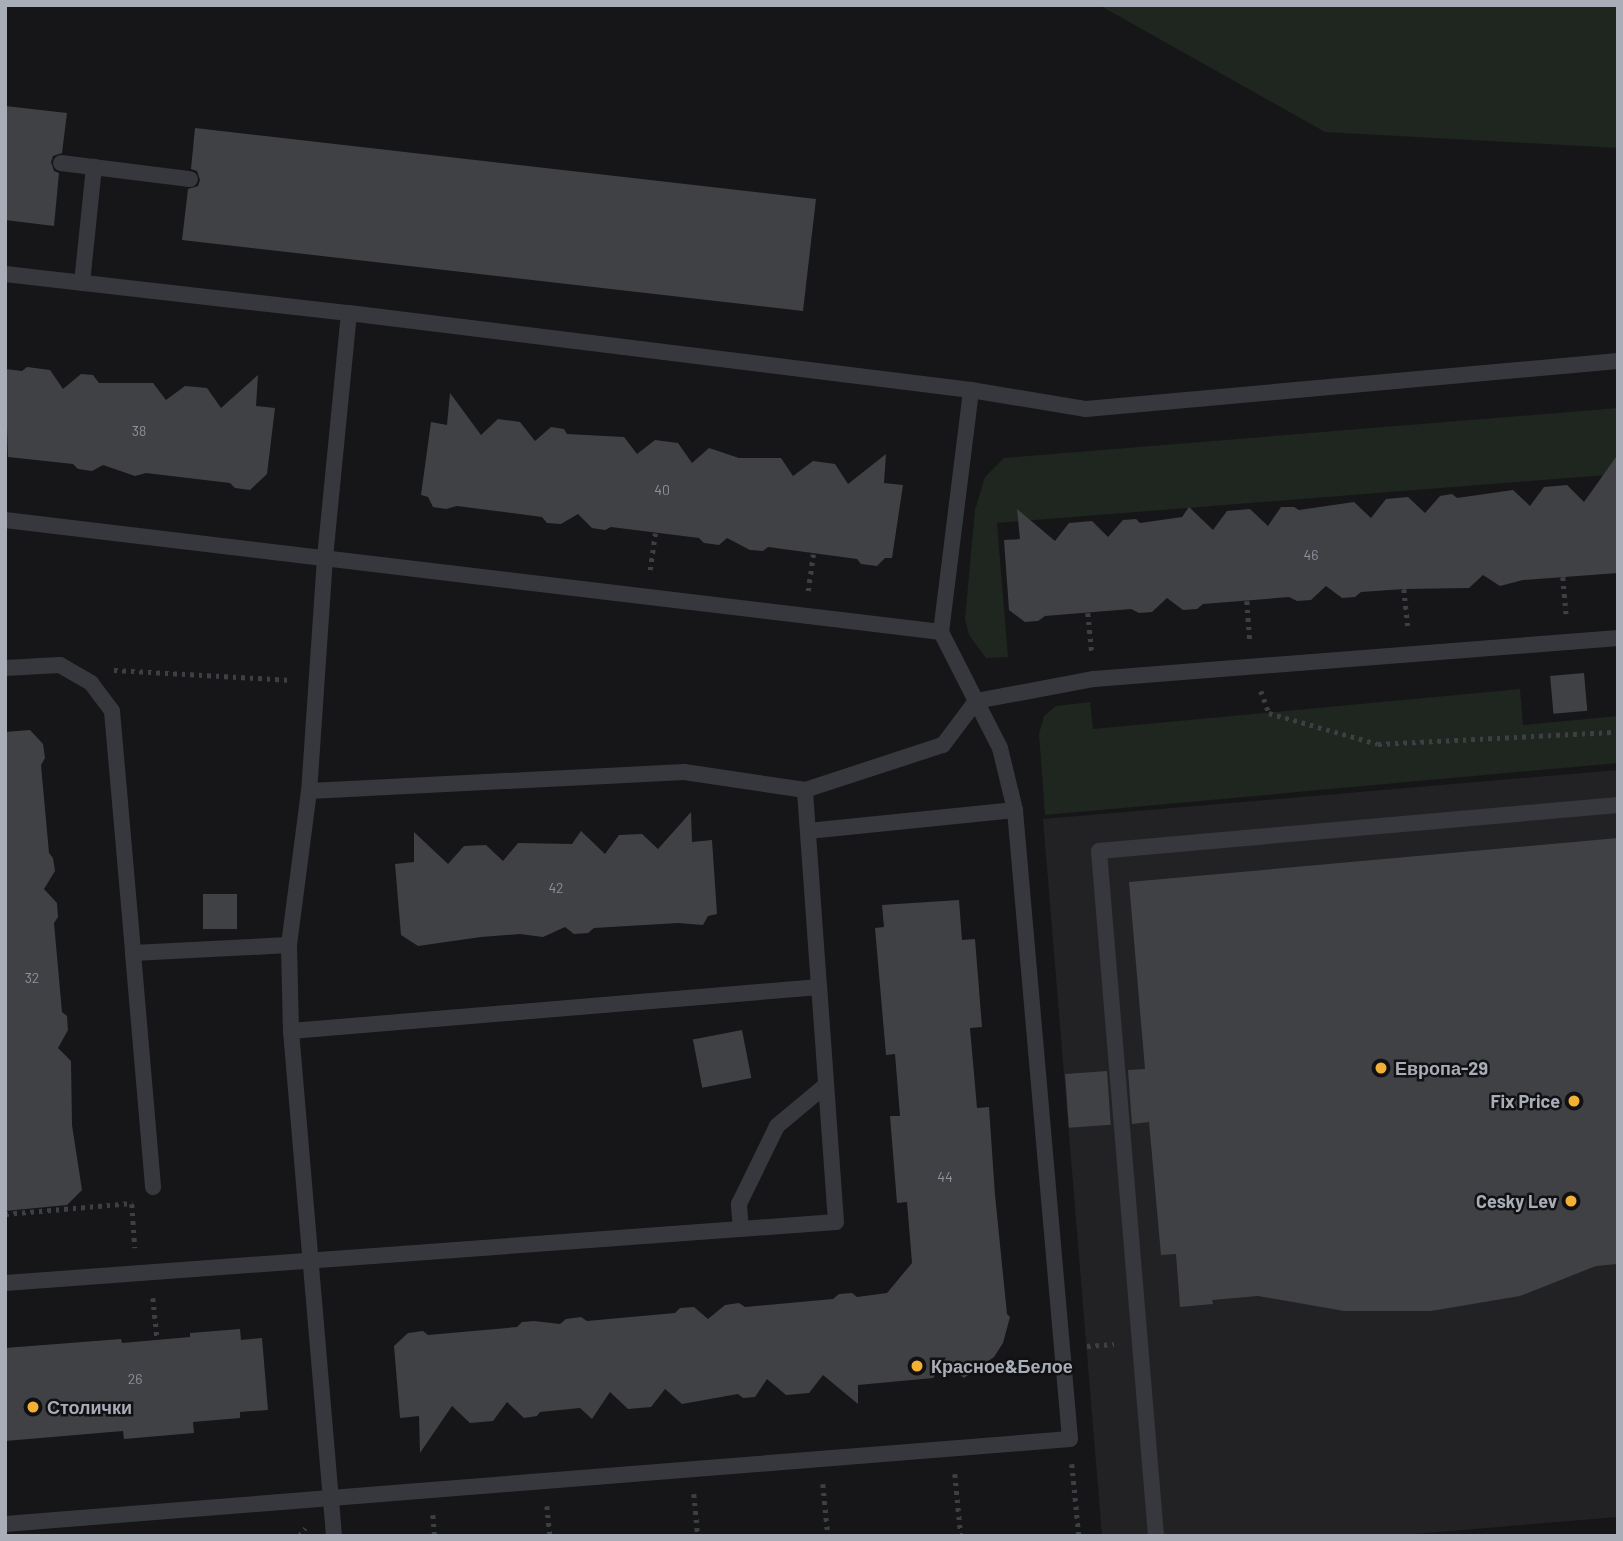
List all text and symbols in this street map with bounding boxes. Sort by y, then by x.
house number: 38 [132,423,146,439]
house number: 40 [654,482,670,498]
house number: 46 [1304,547,1318,563]
house number: 42 [548,880,564,896]
house number: 32 [25,970,39,986]
place label: Европа-29 [1395,1057,1488,1079]
marker: Европа-29 [1373,1060,1389,1076]
place label: Fix Price [1490,1090,1560,1112]
marker: Fix Price [1566,1093,1582,1109]
house number: 44 [937,1169,953,1185]
place label: Cesky Lev [1476,1190,1557,1212]
marker: Cesky Lev [1563,1193,1579,1209]
place label: Красное&Белое [931,1355,1073,1377]
marker: Красное&Белое [909,1358,925,1374]
house number: 26 [128,1371,142,1387]
place label: Столички [47,1396,132,1418]
marker: Столички [25,1399,41,1415]

